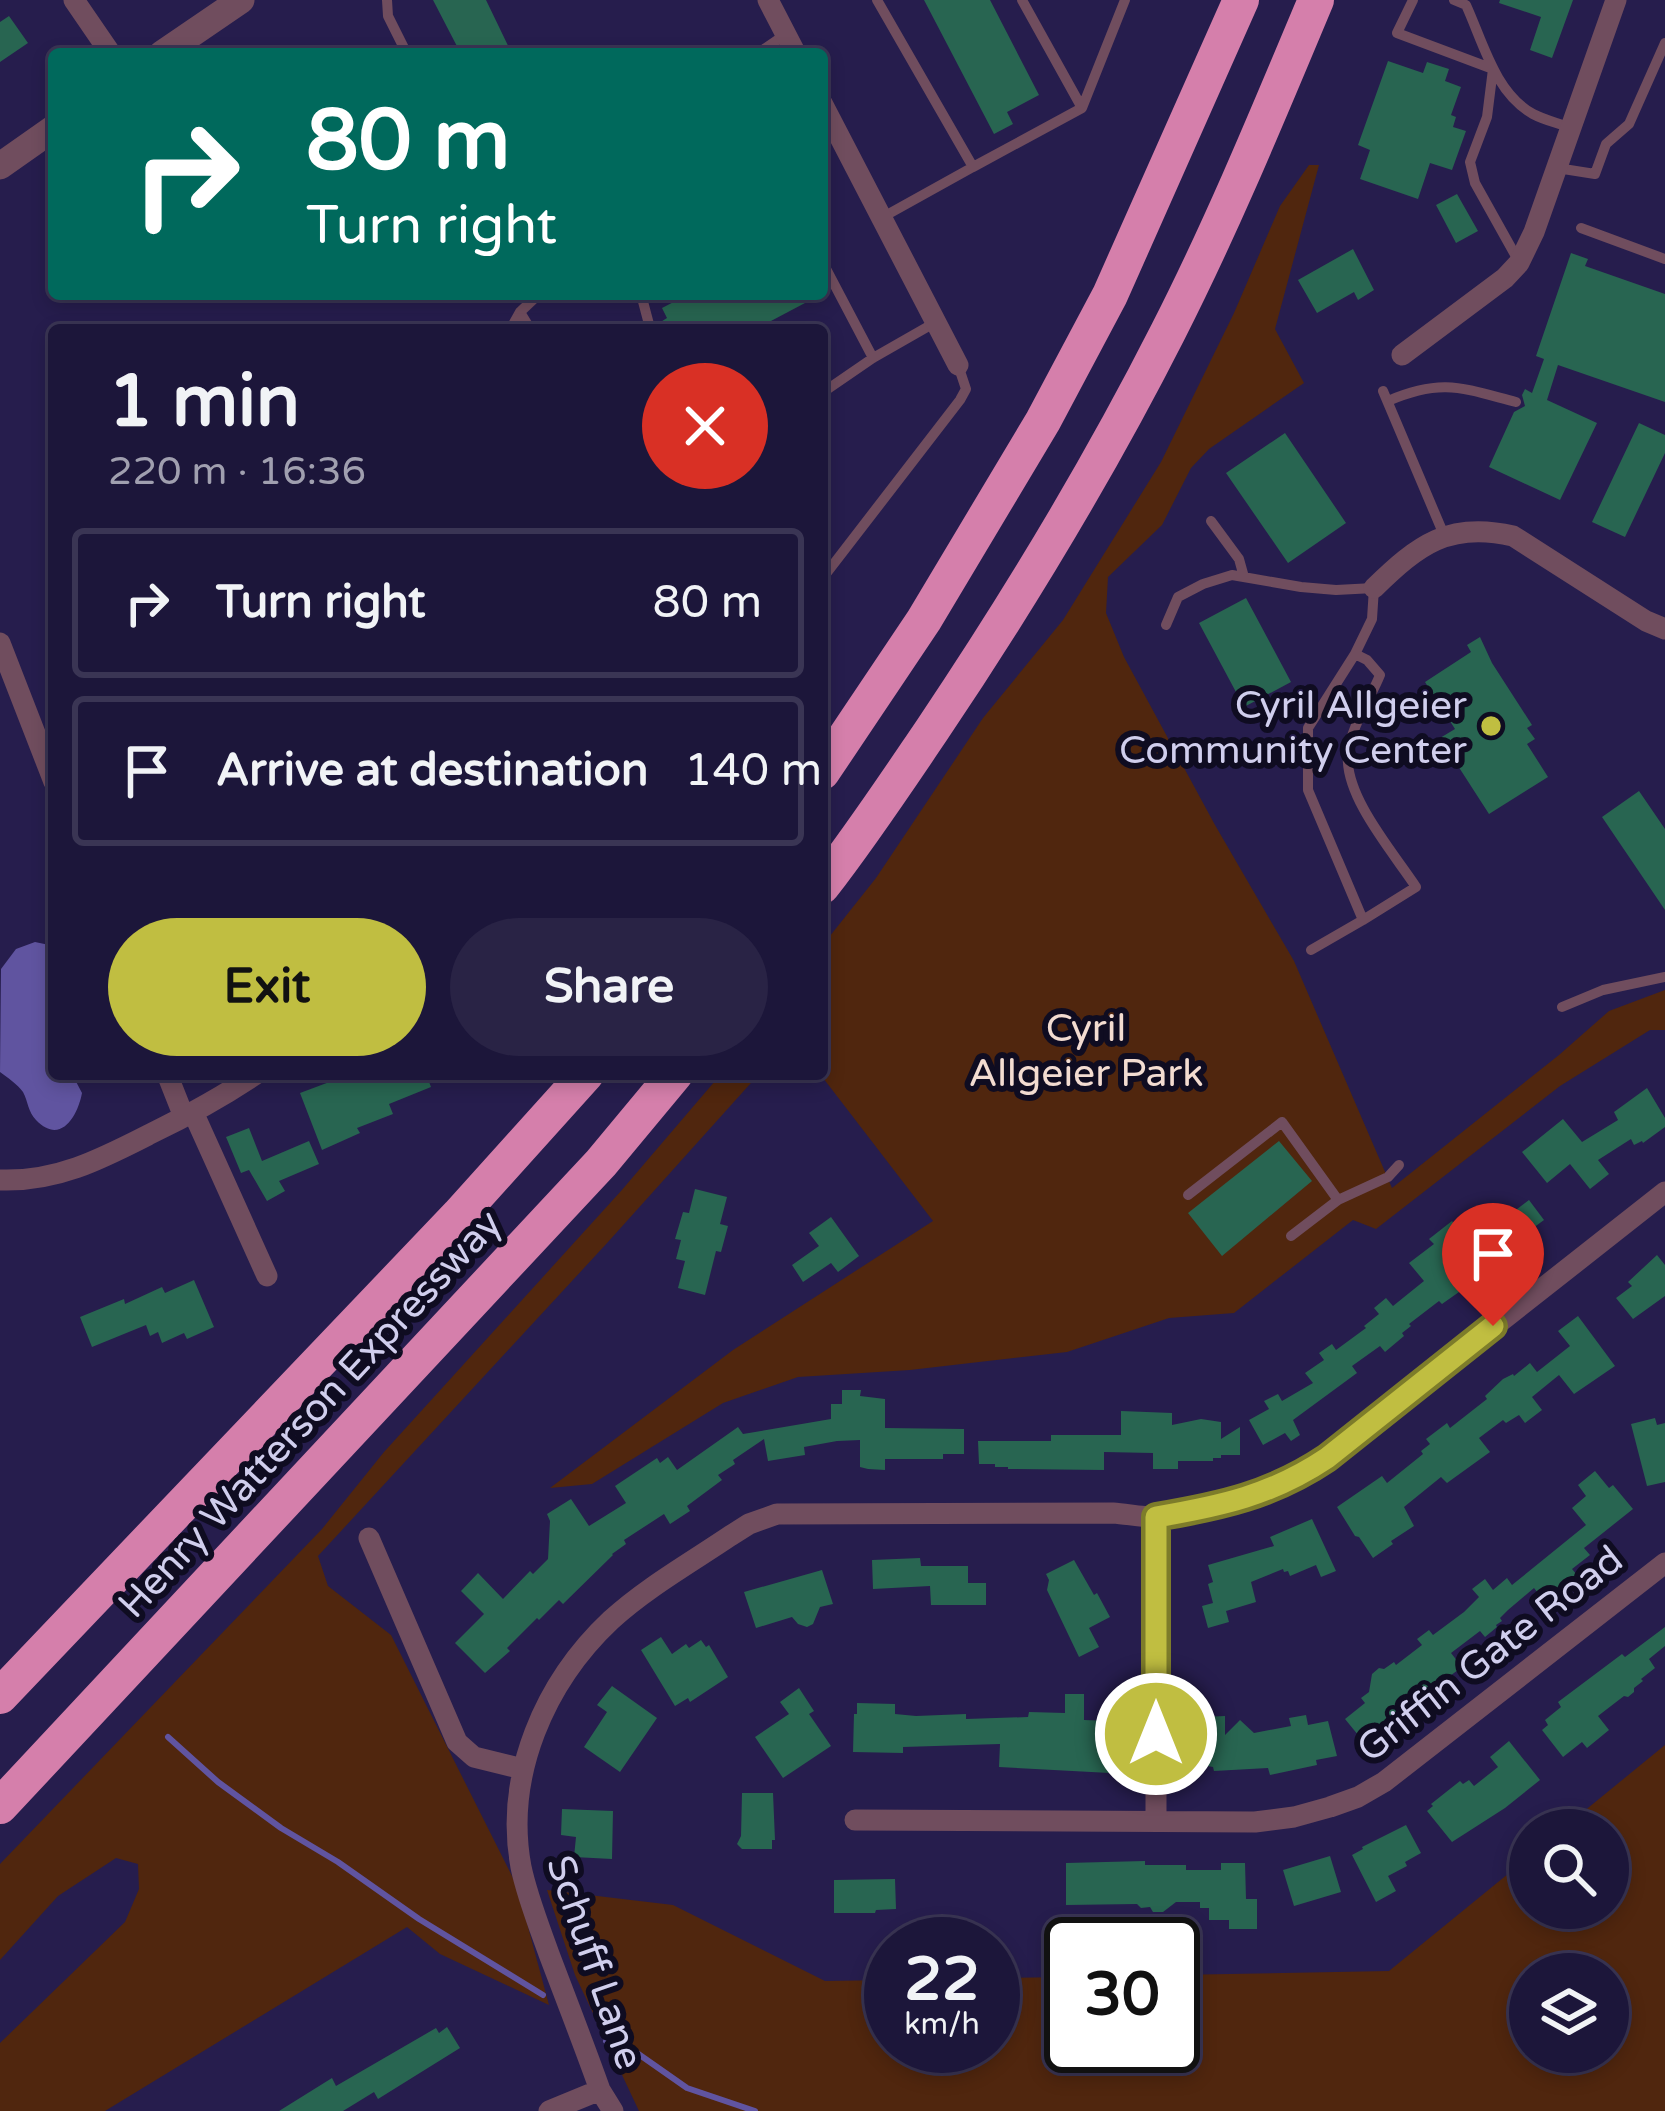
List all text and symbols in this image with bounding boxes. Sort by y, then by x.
text: 80 m [306,91,510,192]
icon: right [108,96,264,252]
text: Turn right [306,193,557,258]
text: 1 min [108,359,300,446]
button: close [642,363,768,489]
text: 220 m · 16:36 [108,448,366,495]
icon: right [114,570,180,636]
text: Turn right [216,576,425,630]
text: 80 m [652,576,762,630]
place label: Cyril Allgeier Community Center [1119,682,1467,774]
marker: Cyril Allgeier Community Center [1478,713,1504,739]
icon: arrive [114,738,180,804]
text: Arrive at destination [216,744,648,798]
text: 140 m [684,744,822,798]
button: Exit [108,918,426,1056]
button: Share [450,918,768,1056]
park label: Cyril Allgeier Park [968,1005,1204,1097]
street label: Henry Watterson Expressway [109,1200,512,1628]
pin [1442,1203,1544,1326]
icon: arrive [1460,1221,1526,1287]
street label: Griffin Gate Road [1348,1536,1632,1772]
position arrow [1093,1671,1219,1797]
map controls [1509,1809,1629,2073]
button: search [1509,1809,1629,1929]
street label: Schuff Lane [536,1850,653,2075]
speed limit sign: 30 [1044,1917,1200,2073]
text: 22 [904,1944,980,2016]
button: layers [1509,1953,1629,2073]
text: km/h [904,2006,980,2043]

